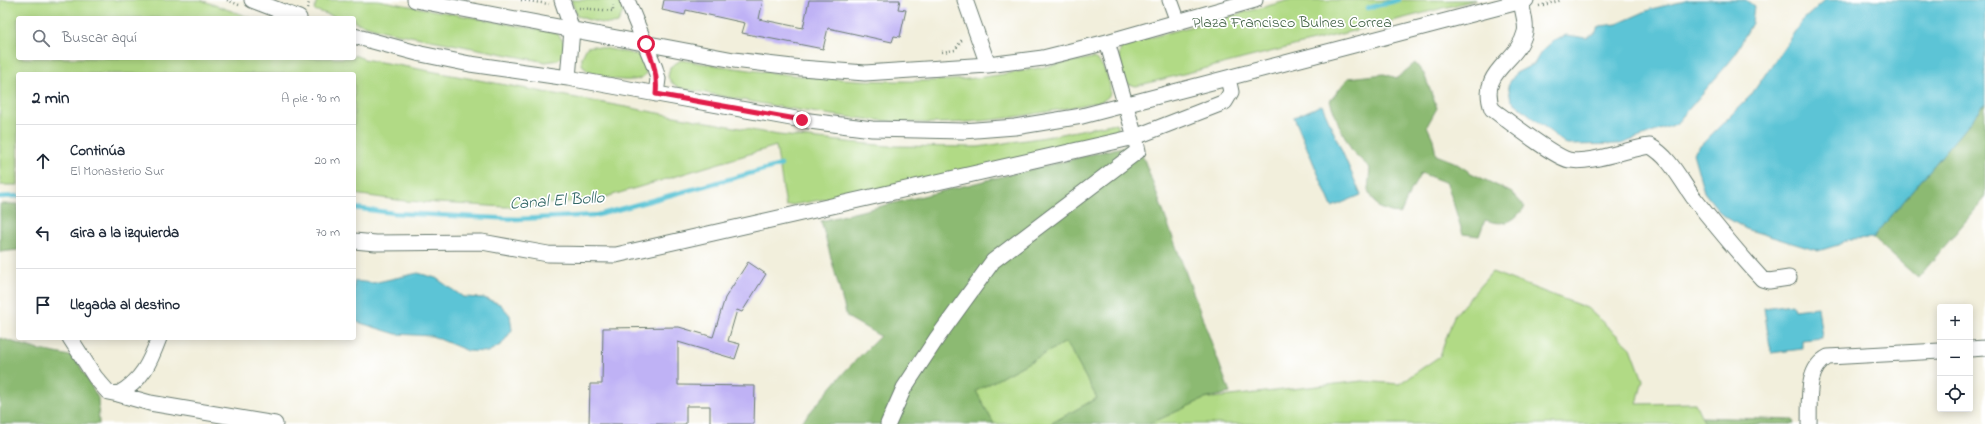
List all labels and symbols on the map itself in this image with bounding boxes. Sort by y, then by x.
park label: Plaza Francisco Bulnes Correa [1192,11,1392,35]
route start [637,35,655,53]
route end [793,111,811,129]
water label: Canal El Bollo [509,185,606,217]

